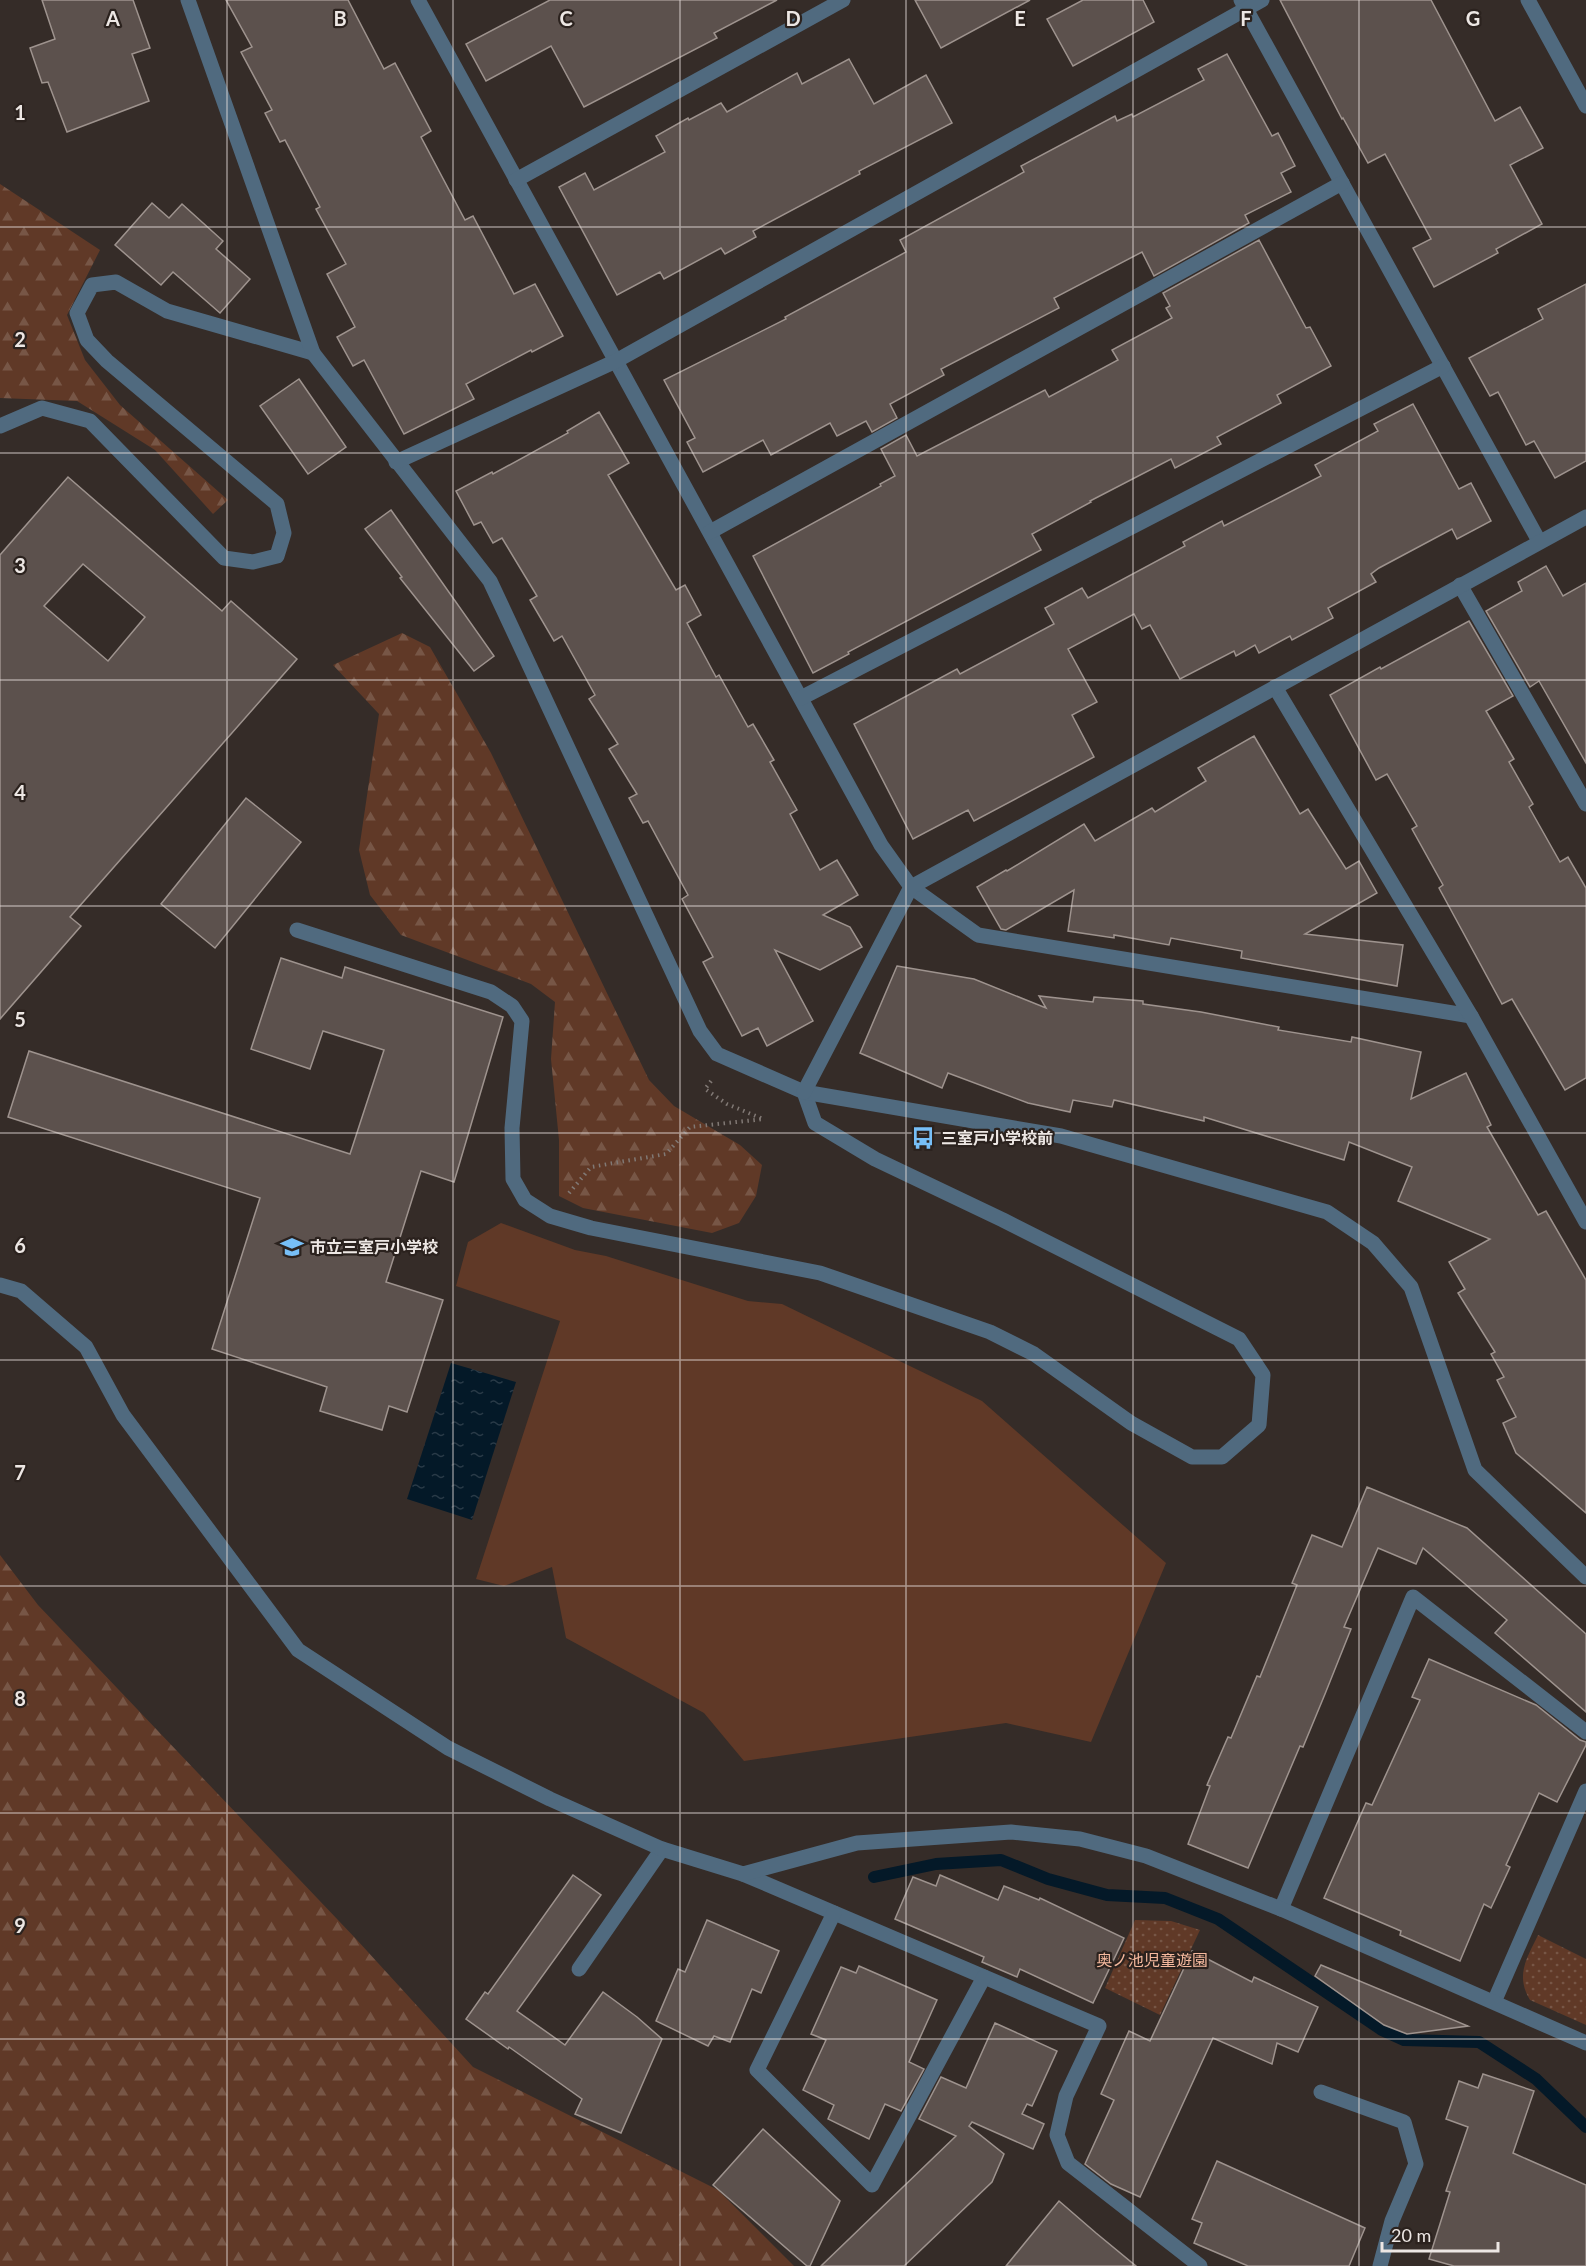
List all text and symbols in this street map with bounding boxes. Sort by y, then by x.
text: A [105,6,120,30]
text: B [333,6,347,30]
text: C [559,6,573,30]
text: D [785,6,801,30]
text: E [1014,6,1026,30]
text: F [1240,6,1252,30]
text: G [1466,6,1480,30]
text: 1 [14,100,26,124]
text: 2 [14,327,26,351]
text: 3 [14,553,26,577]
text: 4 [14,780,26,804]
text: 5 [14,1007,26,1031]
bus stop icon: 三室戸小学校前 [910,1125,936,1151]
place label: 三室戸小学校前 [941,1128,1053,1147]
text: 6 [14,1233,26,1257]
school or university icon: 市立三室戸小学校 [279,1234,305,1260]
place label: 市立三室戸小学校 [310,1237,438,1256]
text: 7 [14,1460,26,1484]
text: 8 [14,1686,26,1710]
text: 9 [14,1913,26,1937]
park label: 奥ノ池児童遊園 [1096,1950,1208,1969]
scale bar [1382,2215,1498,2253]
text: 20 m [1391,2224,1431,2246]

